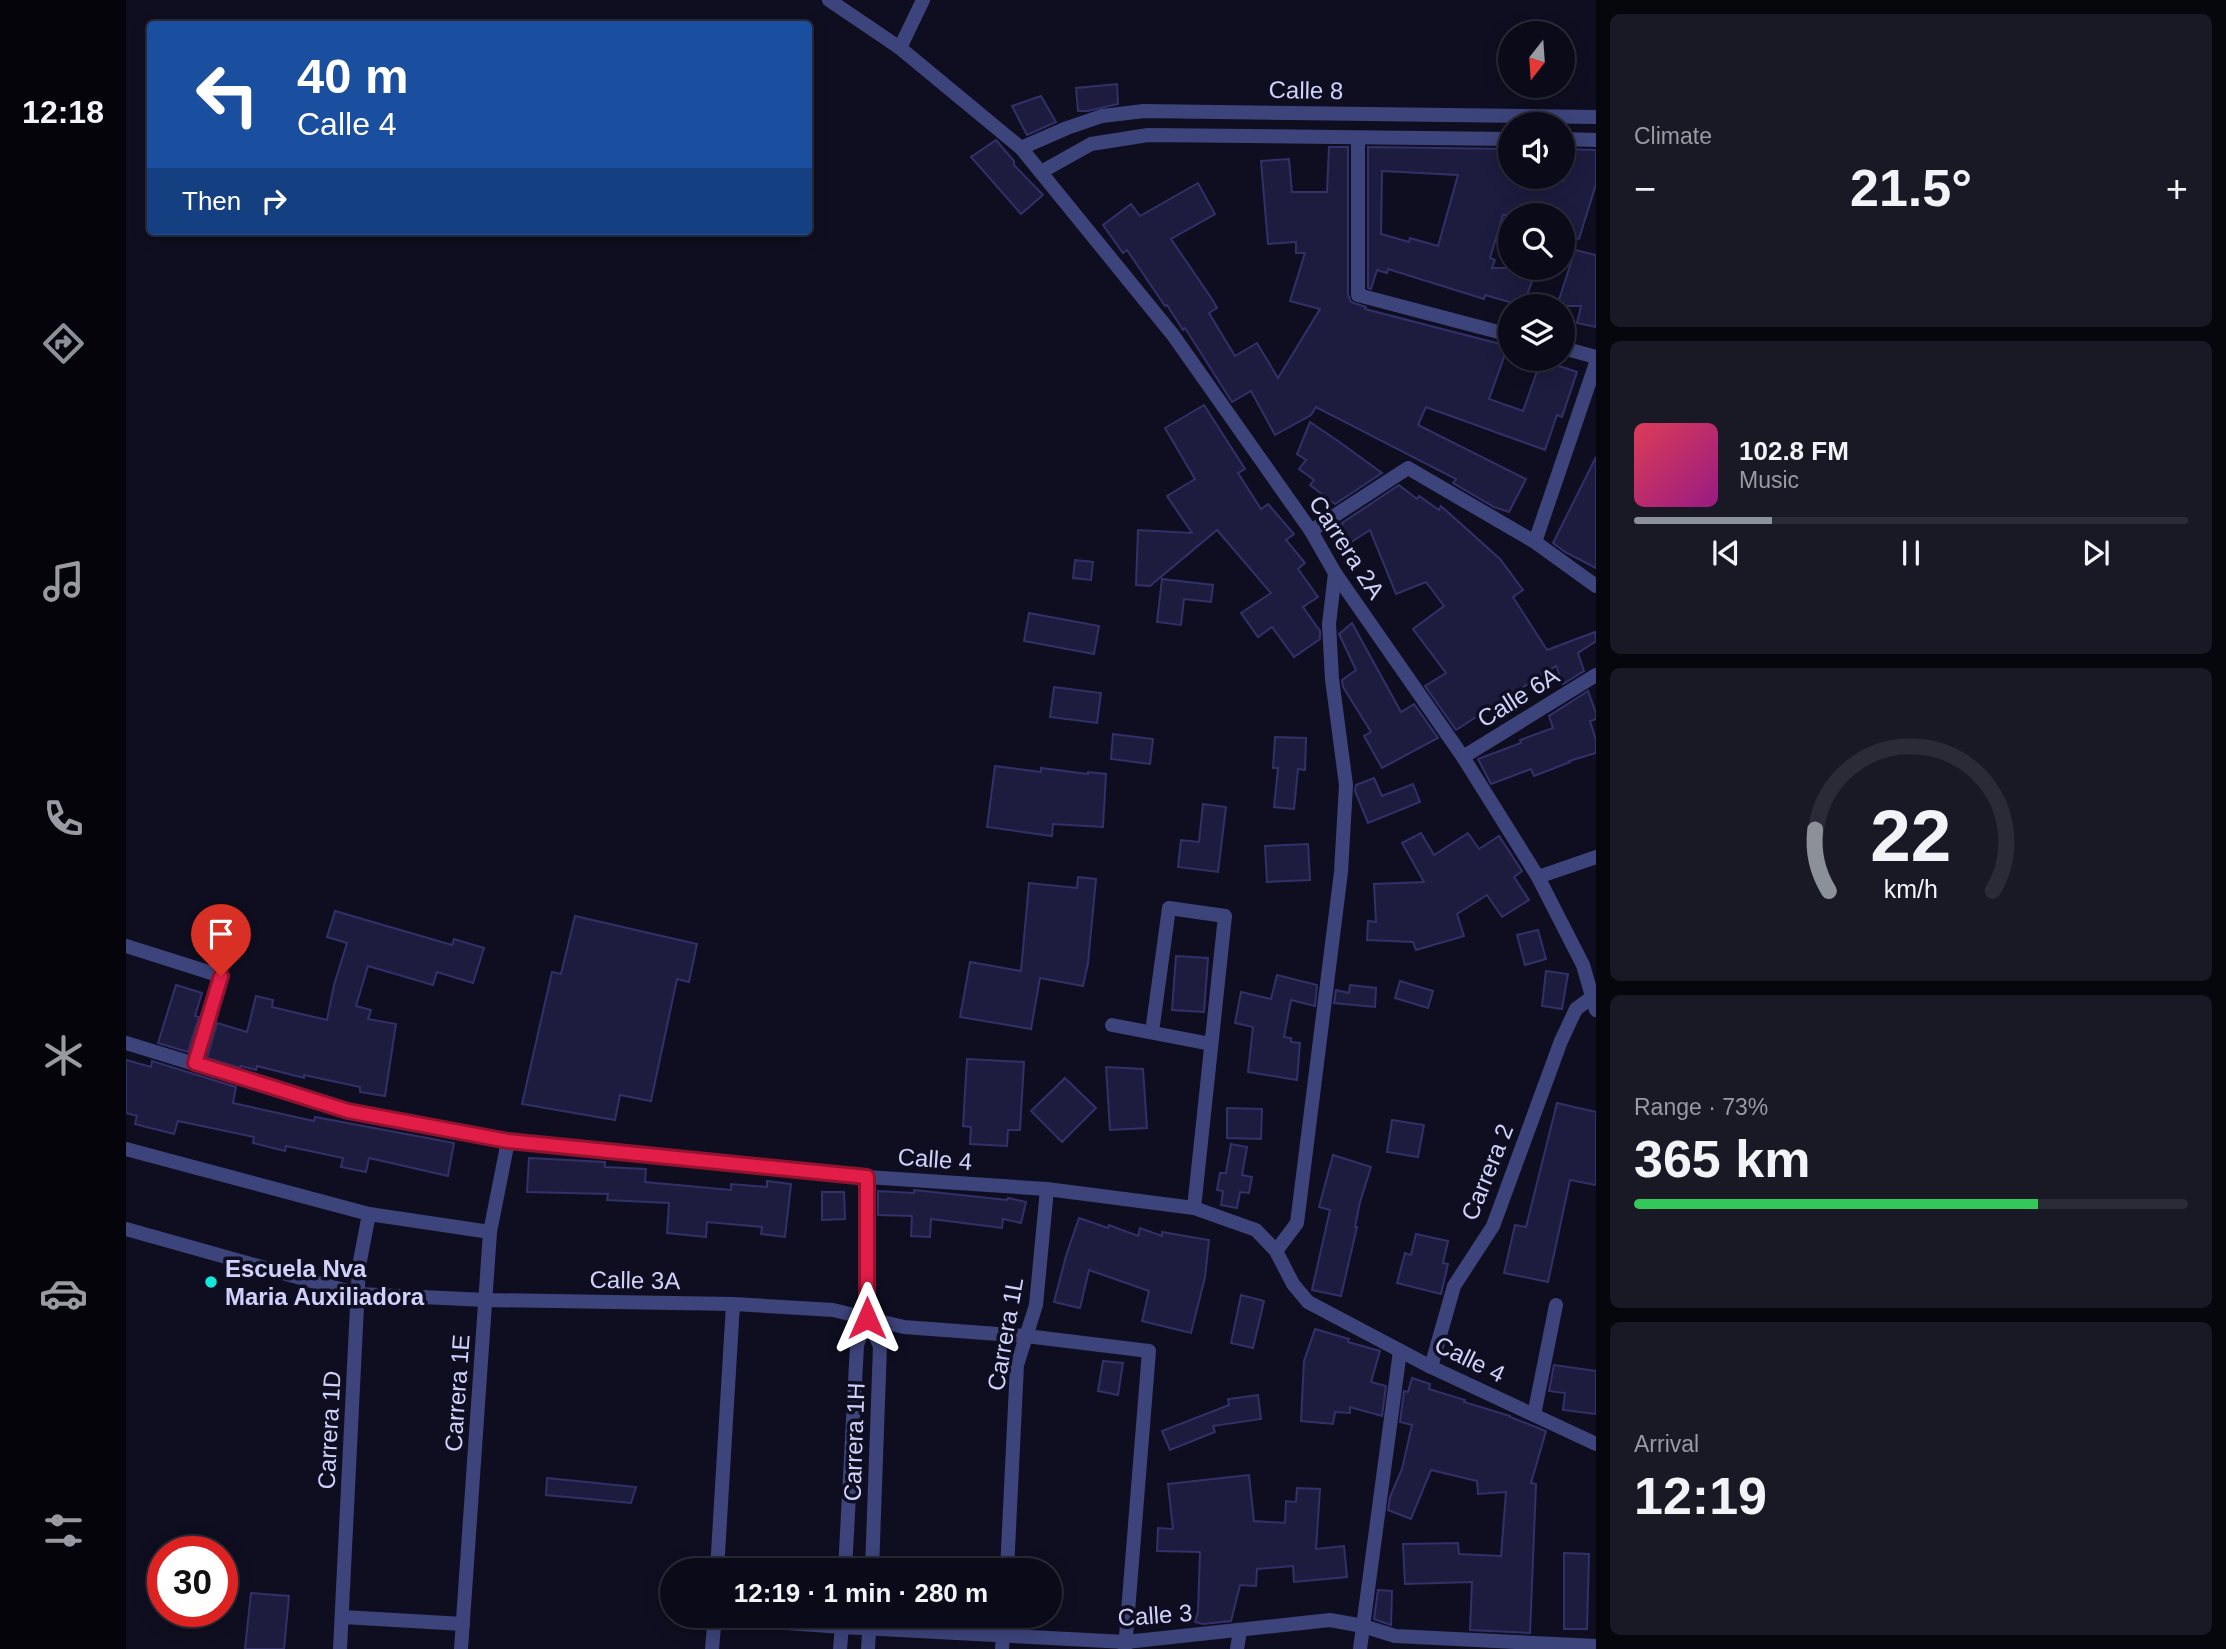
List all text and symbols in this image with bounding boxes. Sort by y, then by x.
north arrow [1498,21,1575,98]
map controls [1498,21,1575,371]
icon: left [182,49,273,140]
text: 40 m [297,49,409,103]
street label: Calle 8 [1268,76,1344,104]
text: 12:18 [22,94,104,130]
text: Calle 4 [297,106,397,142]
button: sound [1498,112,1575,189]
text: Climate [1634,123,1712,149]
text: 21.5° [1850,159,1972,217]
text: − [1634,168,1656,210]
text: + [2166,168,2188,210]
icon: right [255,182,293,220]
text: Then [182,186,241,216]
button: search [1498,203,1575,280]
button: layers [1498,294,1575,371]
icon: directions [39,319,88,368]
text: 102.8 FM [1739,436,1849,466]
text: Music [1739,467,1799,493]
street label: Carrera 2A [1304,490,1390,604]
icon: previous [1707,534,1745,572]
icon: pause [1892,534,1930,572]
icon: next [2077,534,2115,572]
icon: music [39,557,88,606]
street label: Calle 6A [1472,662,1564,732]
icon: phone [39,794,88,843]
text: 22 [1871,795,1951,876]
text: km/h [1884,874,1938,902]
pin [191,904,251,976]
icon: arrive [202,915,240,953]
icon: climate [39,1031,88,1080]
text: Range · 73% [1634,1094,1768,1120]
street label: Carrera 2 [1455,1120,1519,1224]
text: 365 km [1634,1130,1810,1188]
street label: Calle 4 [897,1143,973,1175]
place label: Escuela Nva Maria Auxiliadora [225,1255,425,1310]
street label: Calle 3A [589,1266,681,1294]
icon: car [39,1269,88,1318]
marker: Escuela Nva Maria Auxiliadora [203,1274,219,1290]
street label: Carrera 1L [982,1275,1028,1393]
position arrow [830,1281,904,1355]
street label: Calle 4 [1431,1330,1509,1388]
street label: Carrera 1E [439,1334,475,1452]
street label: Carrera 1D [312,1370,346,1490]
street label: Carrera 1H [838,1382,870,1502]
text: Arrival [1634,1431,1699,1457]
text: 12:19 [1634,1467,1767,1525]
icon: filters [39,1506,88,1555]
speed limit sign: 30 [147,1536,238,1627]
text: 12:19 · 1 min · 280 m [734,1578,988,1608]
street label: Calle 3 [1117,1599,1193,1631]

